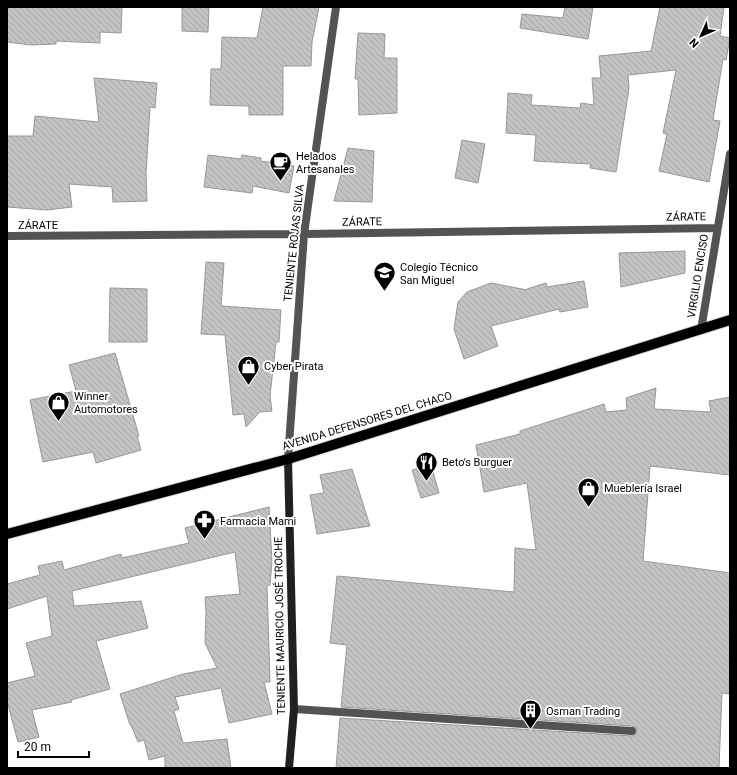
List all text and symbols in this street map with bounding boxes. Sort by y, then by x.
north arrow [681,16,721,56]
text: N [687,35,702,50]
cafe icon: Helados Artesanales [268,149,294,182]
place label: Helados Artesanales [296,150,355,176]
street label: TENIENTE ROJAS SILVA [281,183,307,302]
street label: ZÁRATE [666,210,706,224]
street label: ZÁRATE [342,215,382,229]
street label: ZÁRATE [18,219,58,232]
street label: VIRGILIO ENCISO [685,233,711,319]
school or university icon: Colegio Técnico San Miguel [372,260,398,293]
place label: Colegio Técnico San Miguel [400,261,478,287]
shop icon: Cyber Pirata [236,353,262,386]
place label: Cyber Pirata [264,360,324,373]
shop icon: Winner Automotores [46,389,72,422]
street label: AVENIDA DEFENSORES DEL CHACO [280,389,454,453]
place label: Winner Automotores [74,390,138,416]
restaurant icon: Beto's Burguer [413,449,439,482]
place label: Beto's Burguer [442,456,512,469]
shop icon: Mueblería Israel [576,475,602,508]
place label: Mueblería Israel [604,482,682,495]
pharmacy icon: Farmacia Mami [191,508,217,541]
place label: Farmacia Mami [220,515,296,528]
street label: TENIENTE MAURICIO JOSÉ TROCHE [272,537,288,715]
building icon: Osman Trading [517,698,543,731]
place label: Osman Trading [546,705,620,718]
scale bar [18,733,89,759]
text: 20 m [24,740,51,754]

